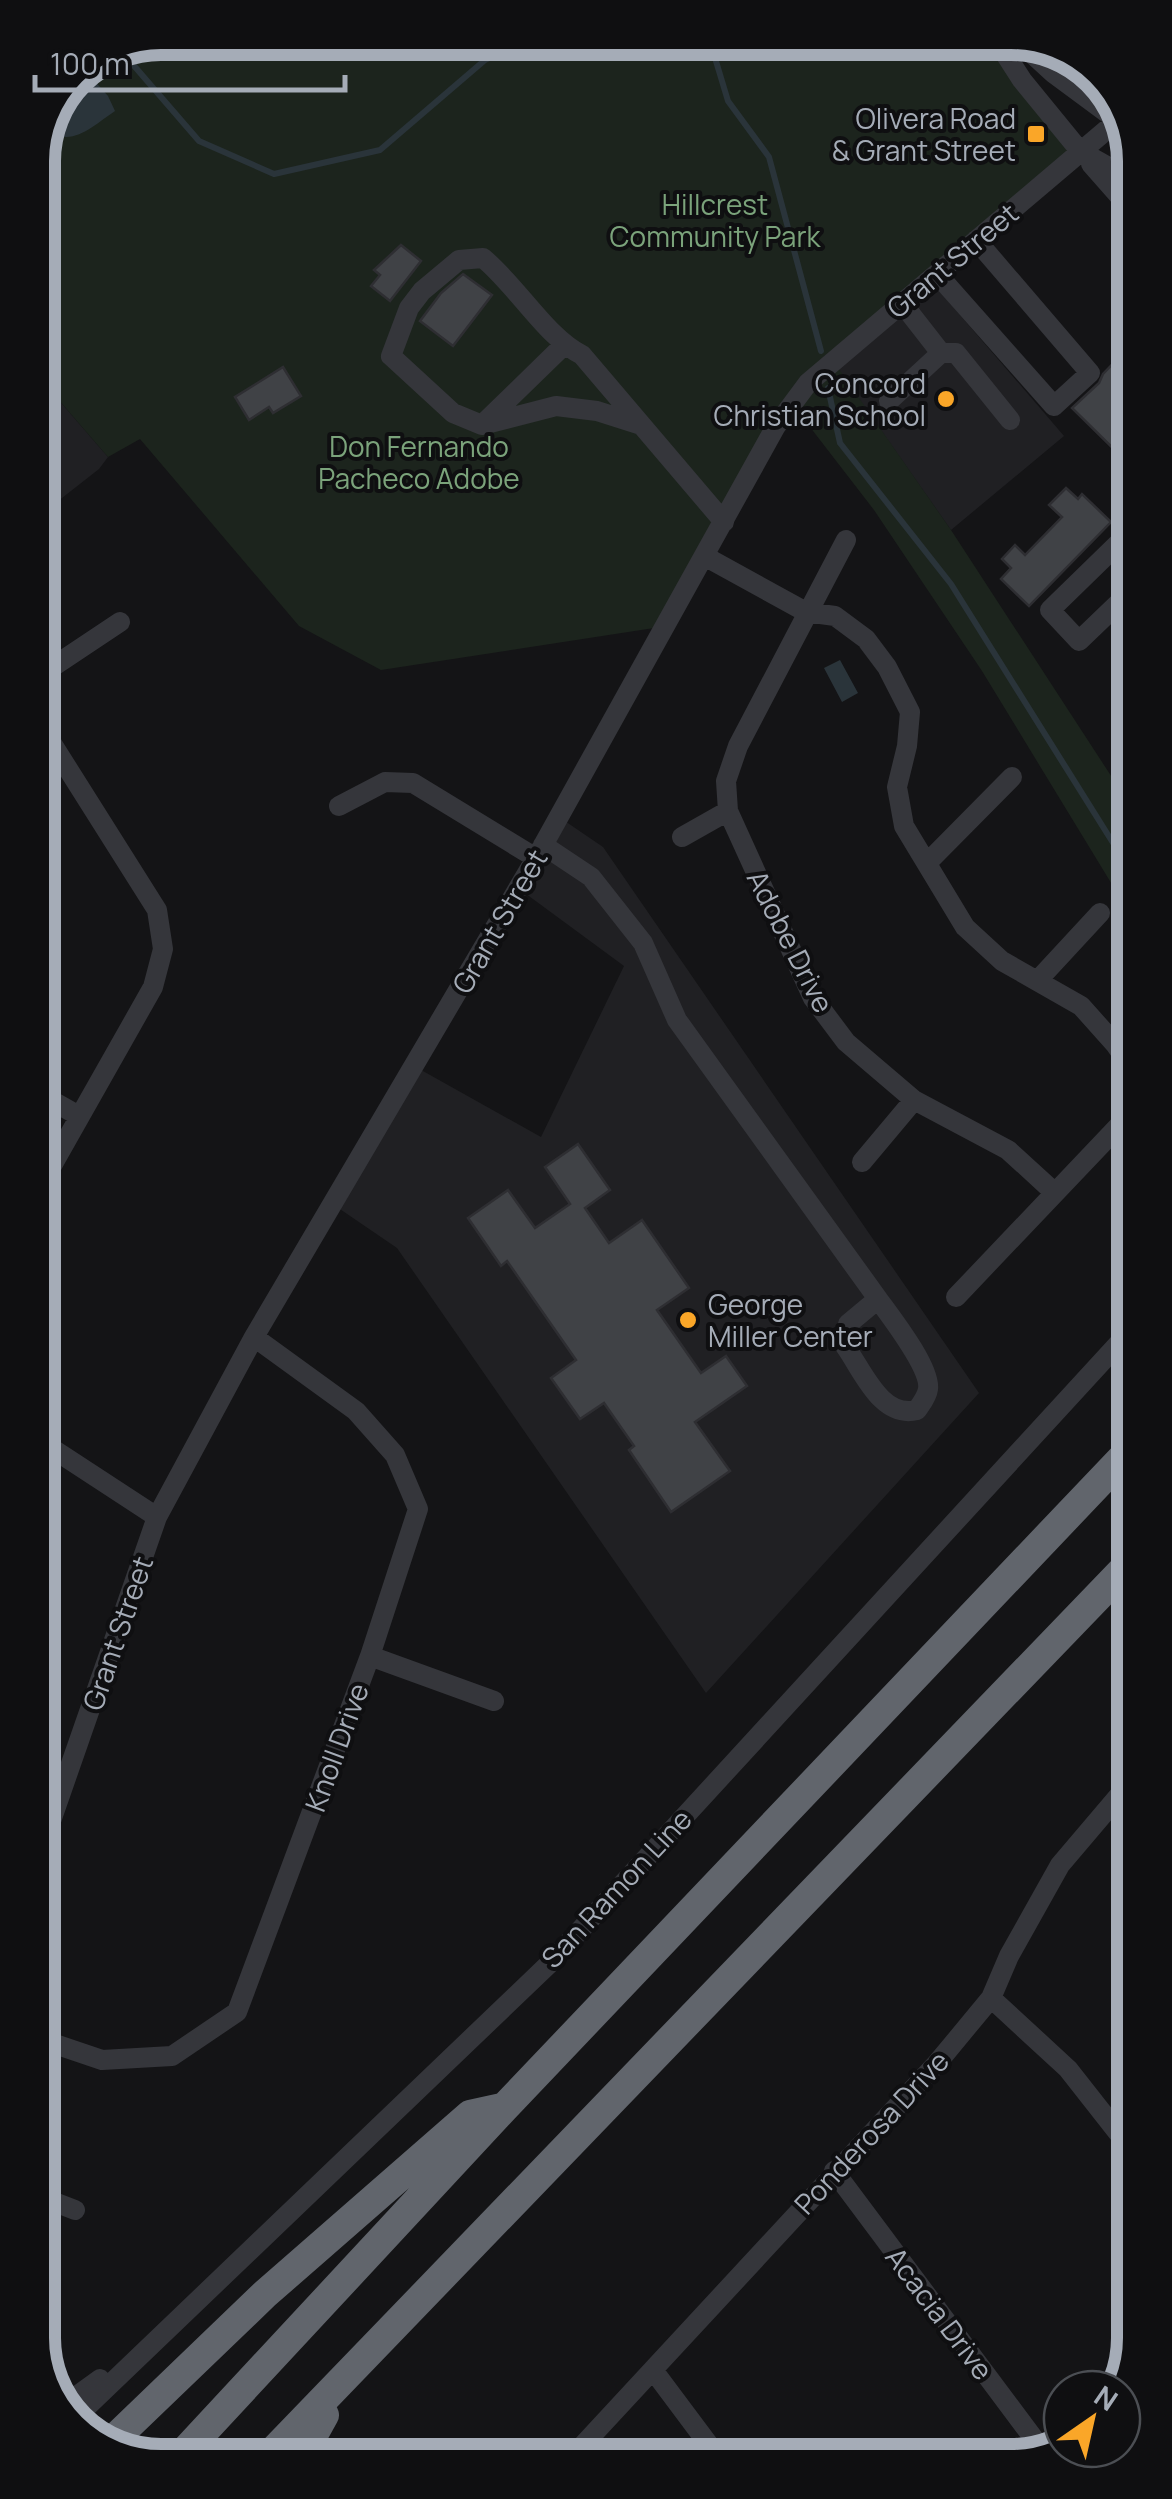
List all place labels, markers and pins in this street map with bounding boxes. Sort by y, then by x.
place label: Olivera Road & Grant Street [832,99,1016,169]
marker: Olivera Road & Grant Street [1025,123,1047,145]
place label: Concord Christian School [713,364,926,434]
marker: Concord Christian School [935,388,957,410]
place label: George Miller Center [708,1285,873,1355]
marker: George Miller Center [677,1309,699,1331]

